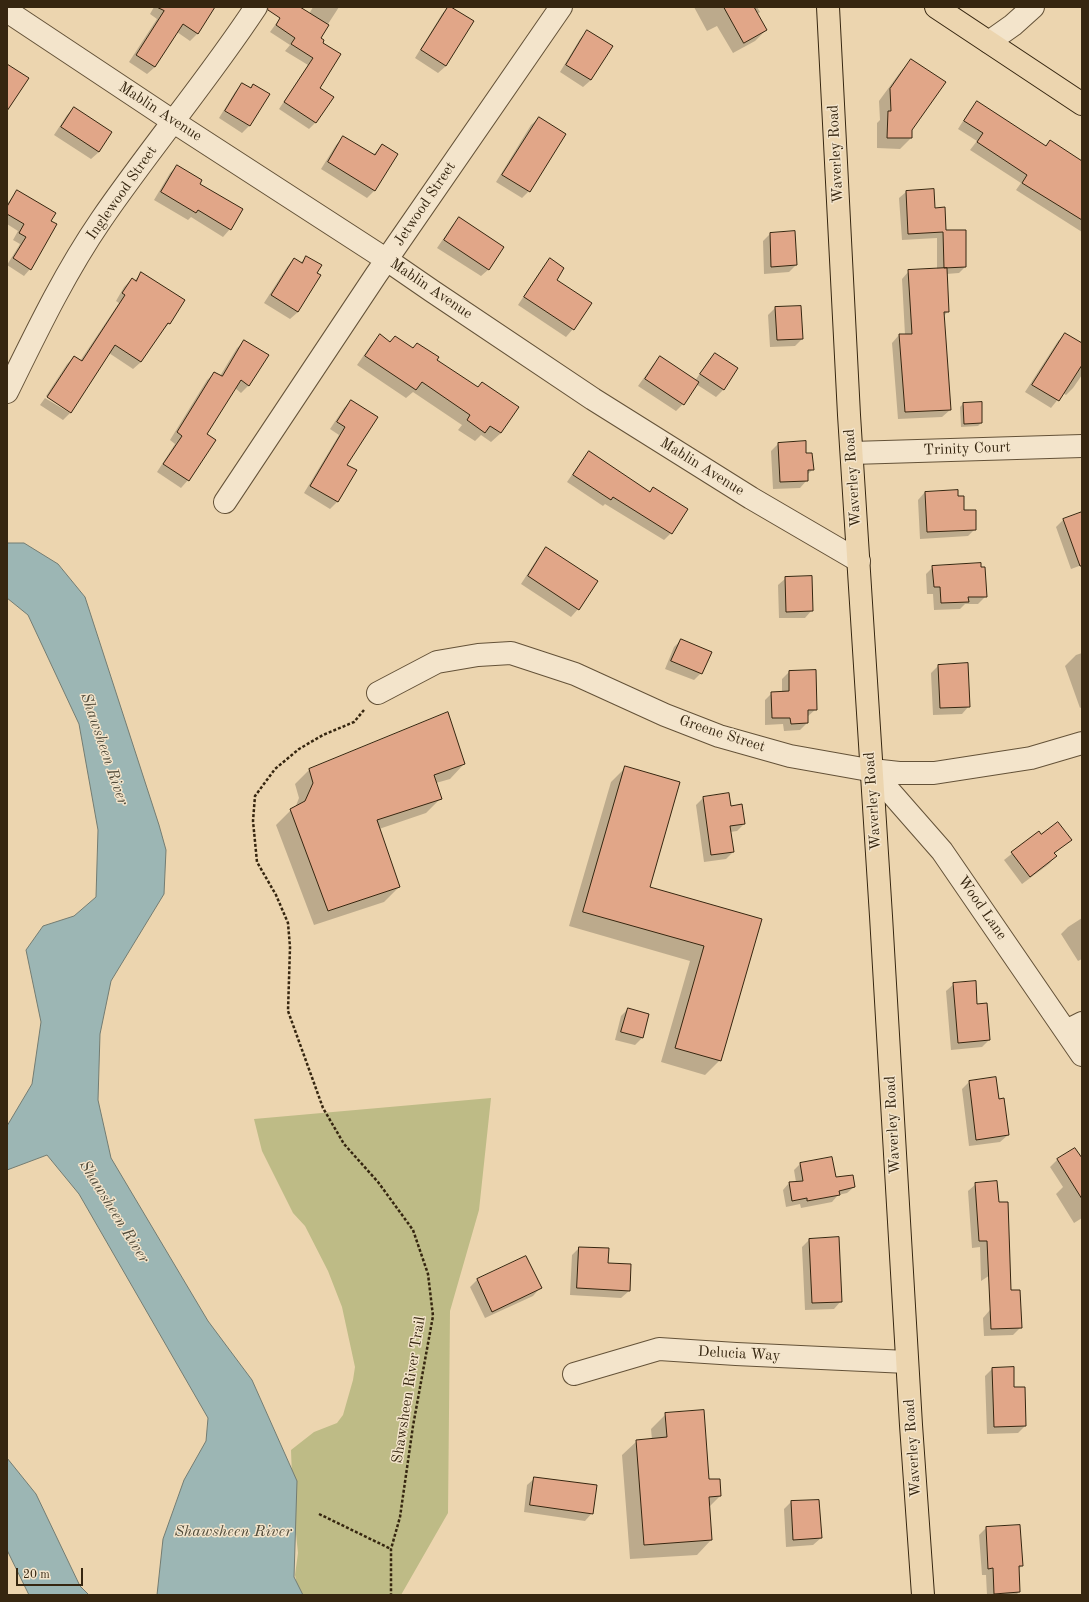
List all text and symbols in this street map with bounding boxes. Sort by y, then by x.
street label: Mablin Avenue [115,78,205,146]
street label: Waverley Road [824,104,848,204]
street label: Inglewood Street [83,143,161,243]
street label: Jetwood Street [390,158,460,250]
street label: Mablin Avenue [386,255,476,323]
street label: Waverley Road [841,428,865,528]
street label: Mablin Avenue [657,434,747,500]
street label: Trinity Court [923,438,1011,460]
water label: Shawsheen River [76,690,132,808]
street label: Greene Street [677,712,767,756]
street label: Waverley Road [861,751,885,851]
street label: Wood Lane [953,873,1011,943]
street label: Waverley Road [881,1075,905,1175]
water label: Shawsheen River [75,1157,153,1267]
street label: Shawsheen River Trail [388,1315,430,1465]
street label: Delucia Way [697,1343,781,1365]
street label: Waverley Road [901,1398,925,1498]
water label: Shawsheen River [174,1522,292,1542]
scale bar [18,1560,85,1586]
text: 20 m [23,1569,50,1581]

